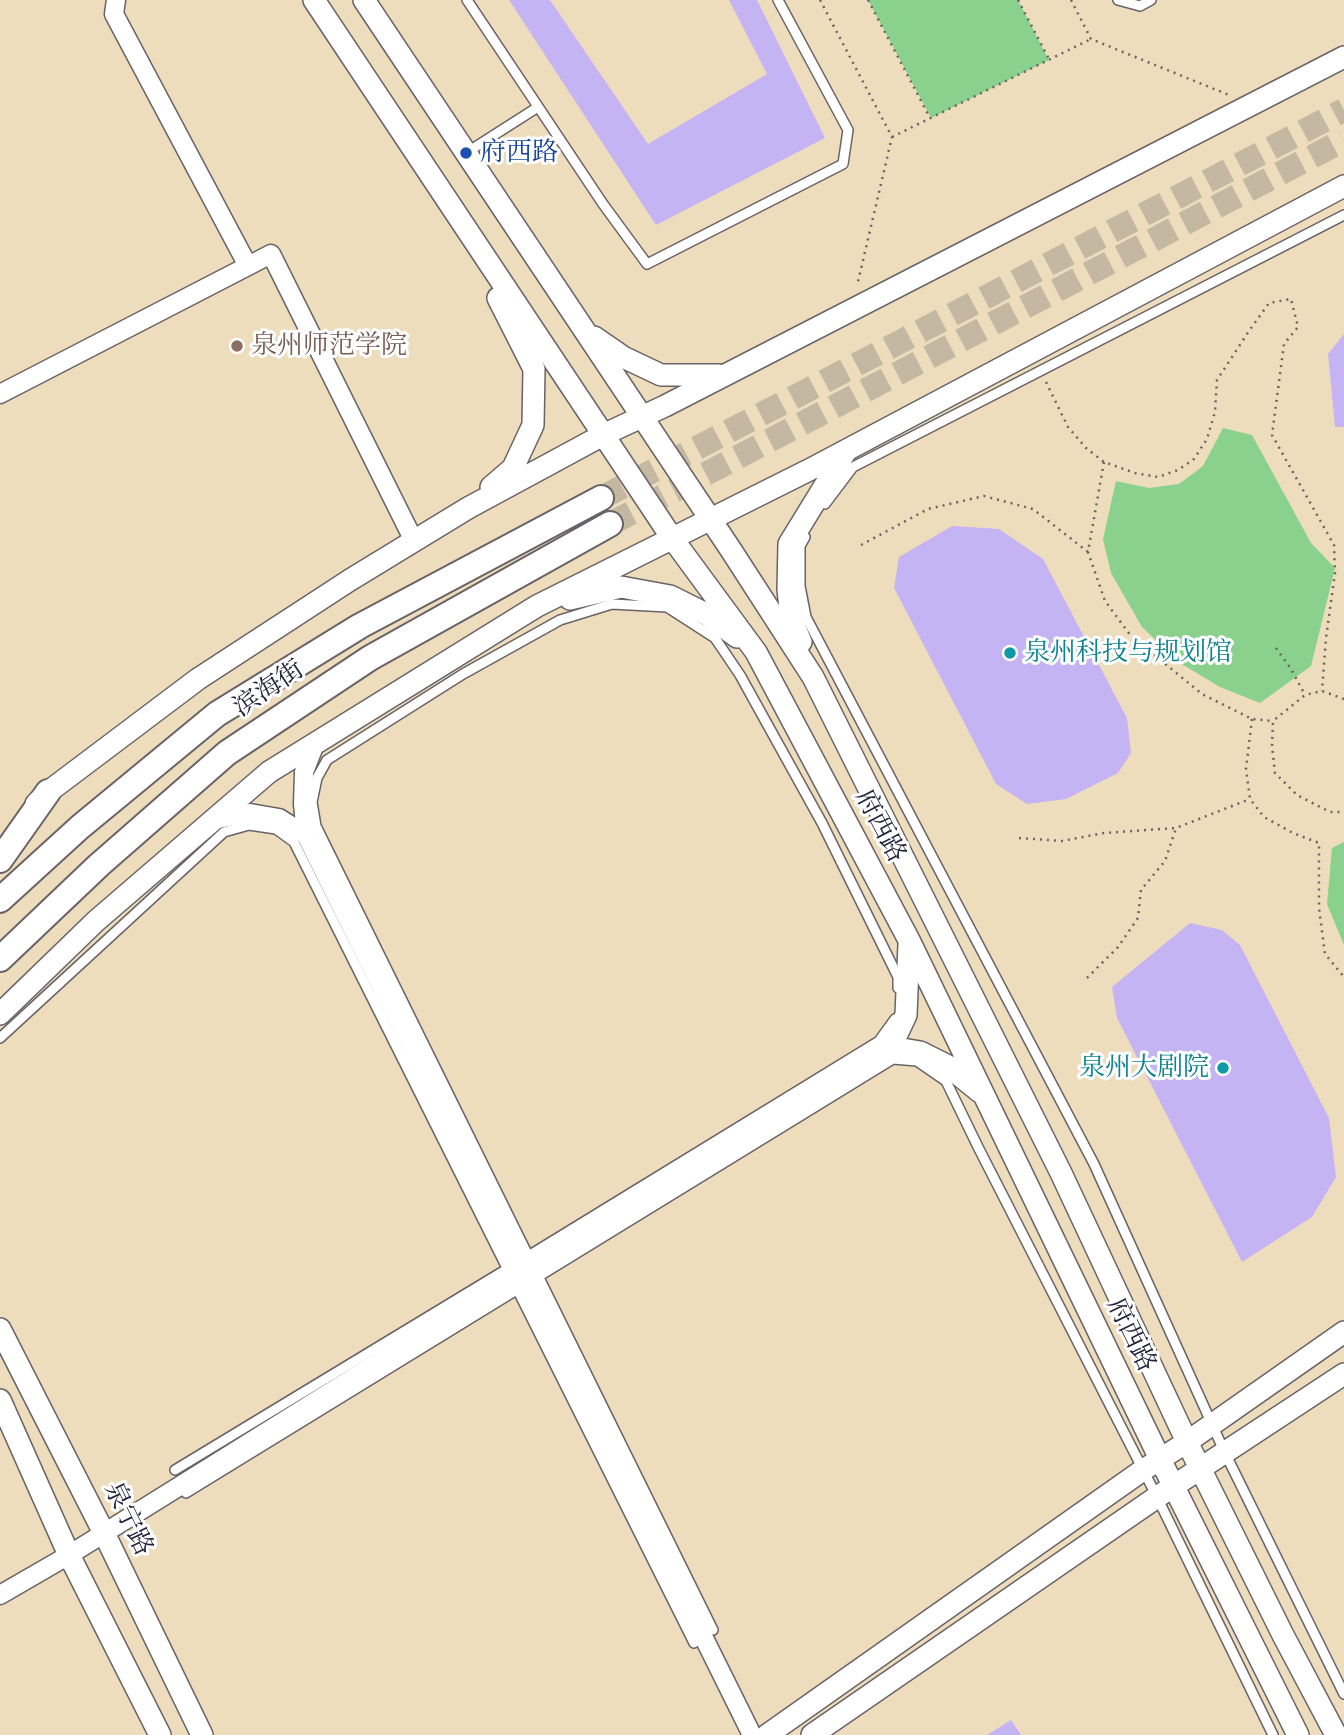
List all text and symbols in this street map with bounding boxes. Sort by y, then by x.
place label: 府西路 [480,137,558,169]
marker: 府西路 [458,145,474,161]
place label: 泉州师范学院 [251,330,407,362]
marker: 泉州师范学院 [229,338,245,354]
place label: 泉州科技与规划馆 [1024,637,1232,669]
marker: 泉州科技与规划馆 [1002,645,1018,661]
street label: 滨海街 [228,654,310,724]
street label: 府西路 [848,784,912,868]
place label: 泉州大剧院 [1079,1052,1209,1084]
marker: 泉州大剧院 [1215,1060,1231,1076]
street label: 府西路 [1100,1293,1162,1377]
street label: 泉宁路 [97,1477,159,1561]

